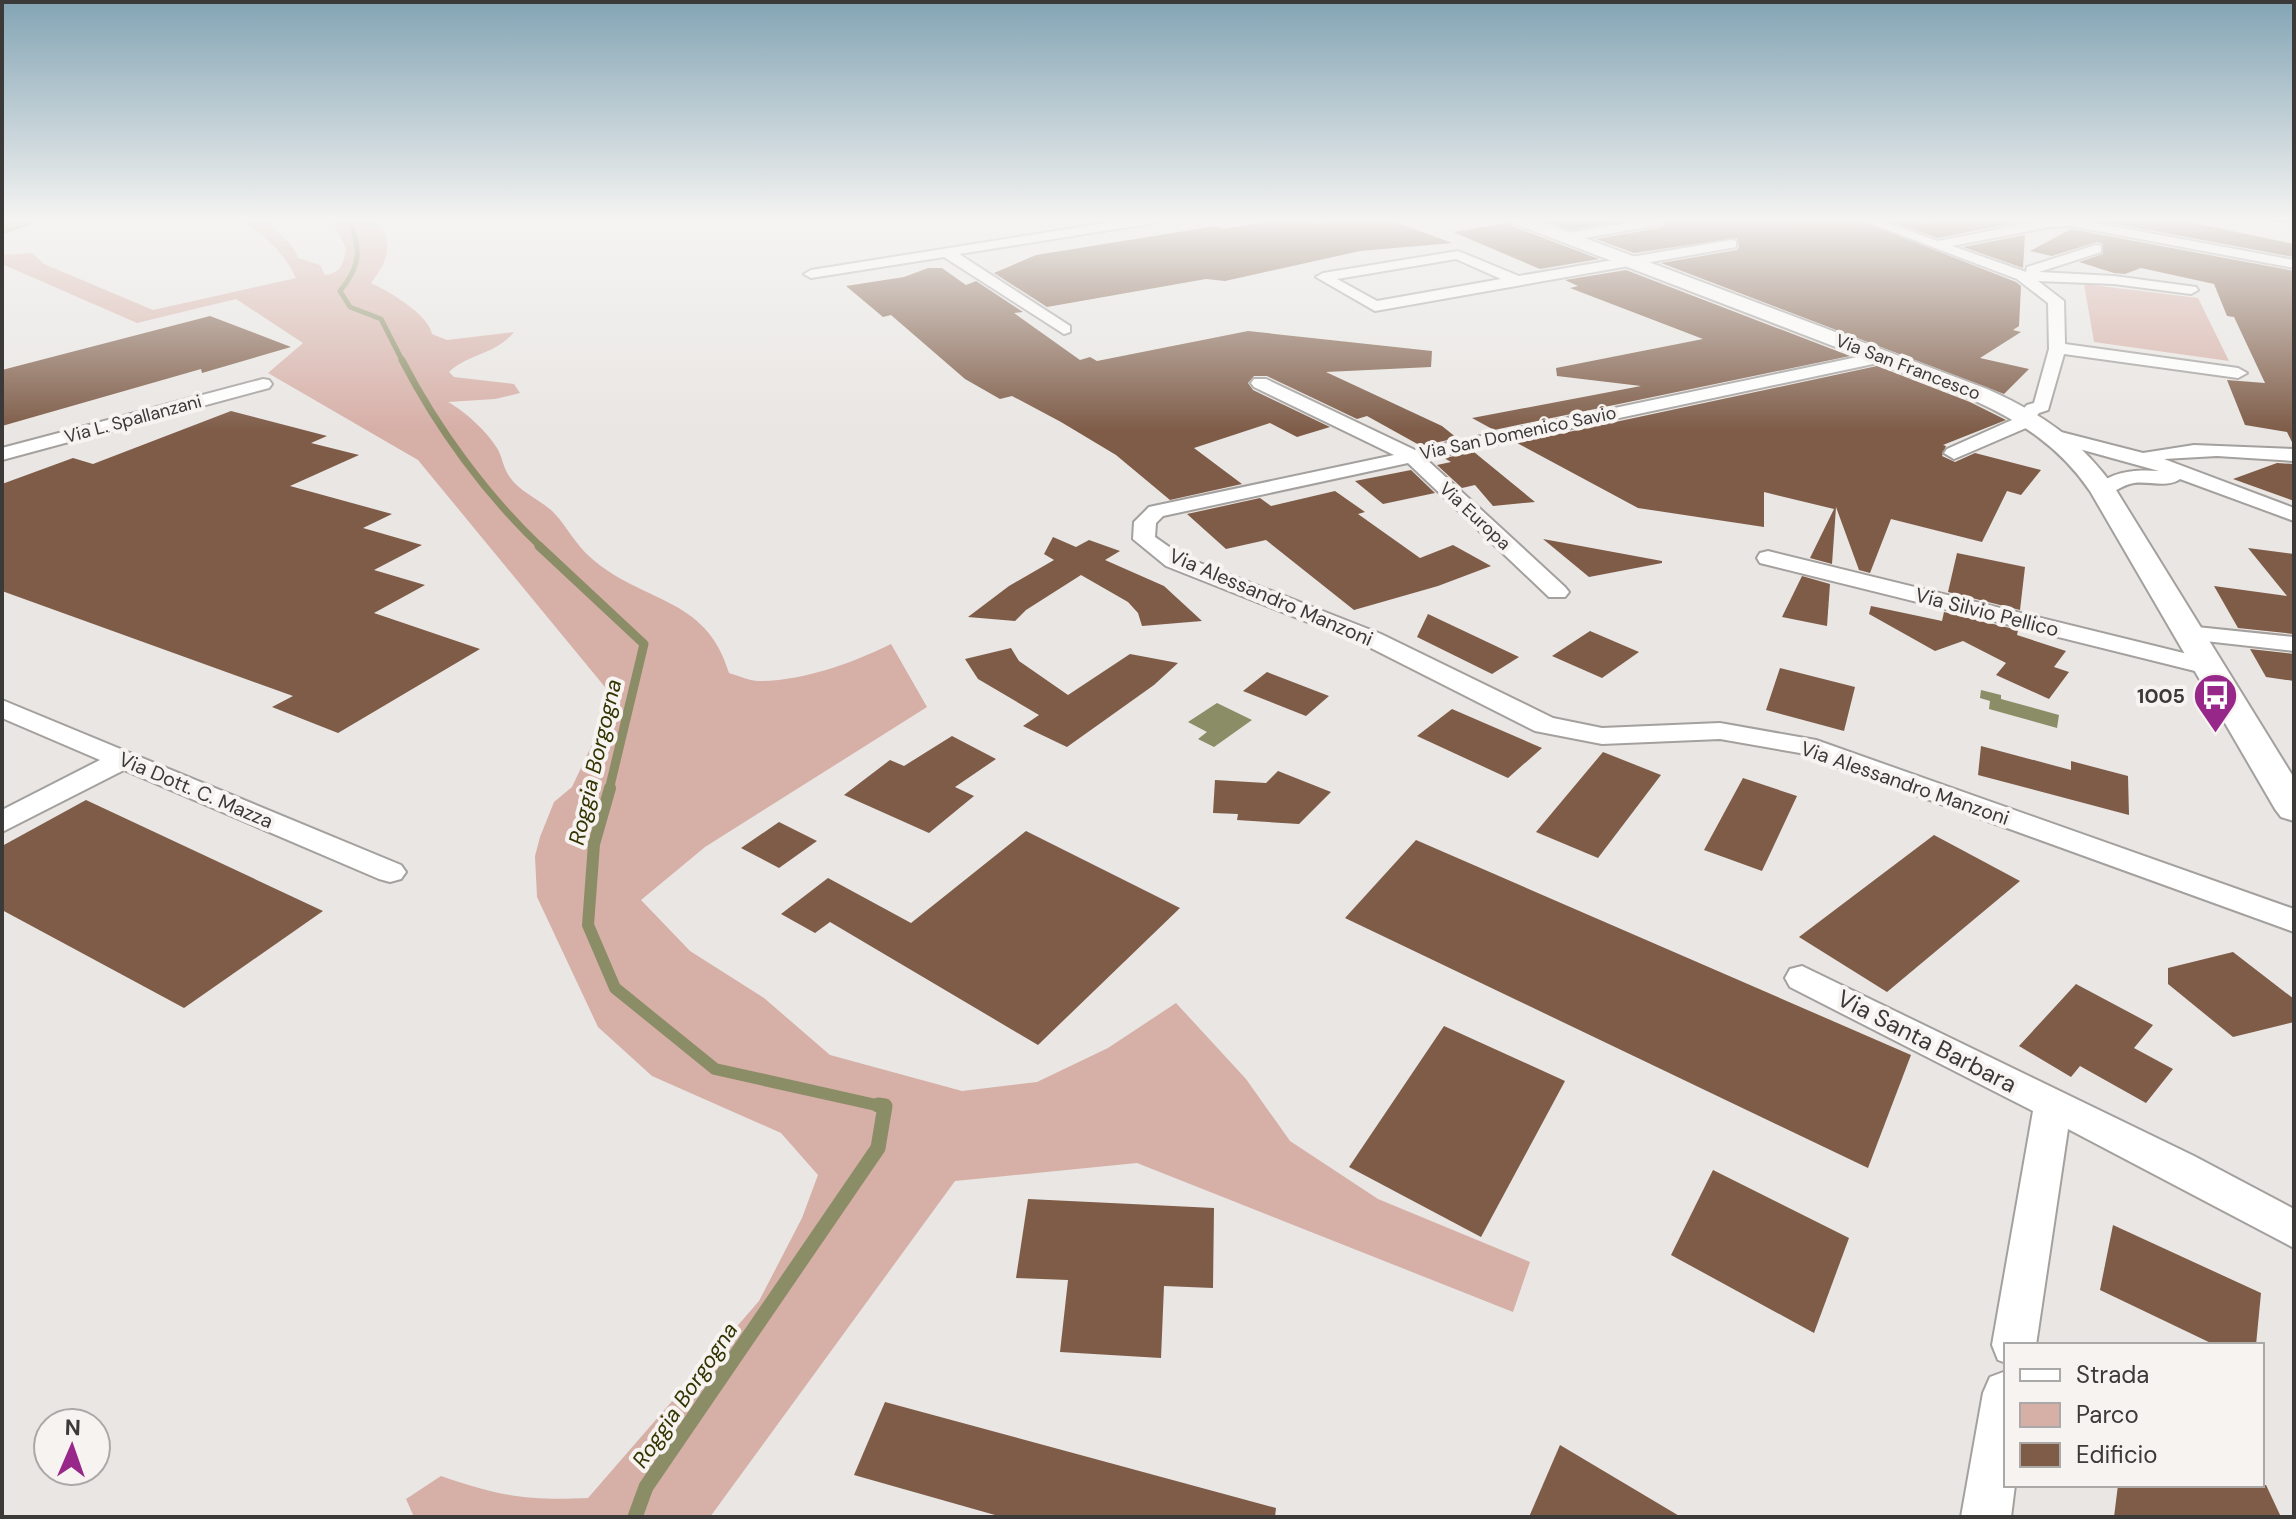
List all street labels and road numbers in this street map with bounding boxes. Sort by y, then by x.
street label: Via San Francesco [1832,328,1984,406]
street label: Via L. Spallanzani [62,389,204,449]
street label: Via San Domenico Savio [1417,400,1619,466]
street label: Via Europa [1434,477,1516,555]
street label: Via Alessandro Manzoni [1165,542,1377,652]
street label: Via Silvio Pellico [1912,582,2062,642]
street label: Via Alessandro Manzoni [1797,735,2013,831]
street label: Via Dott. C. Mazza [115,746,277,834]
street label: Via Santa Barbara [1832,982,2022,1100]

